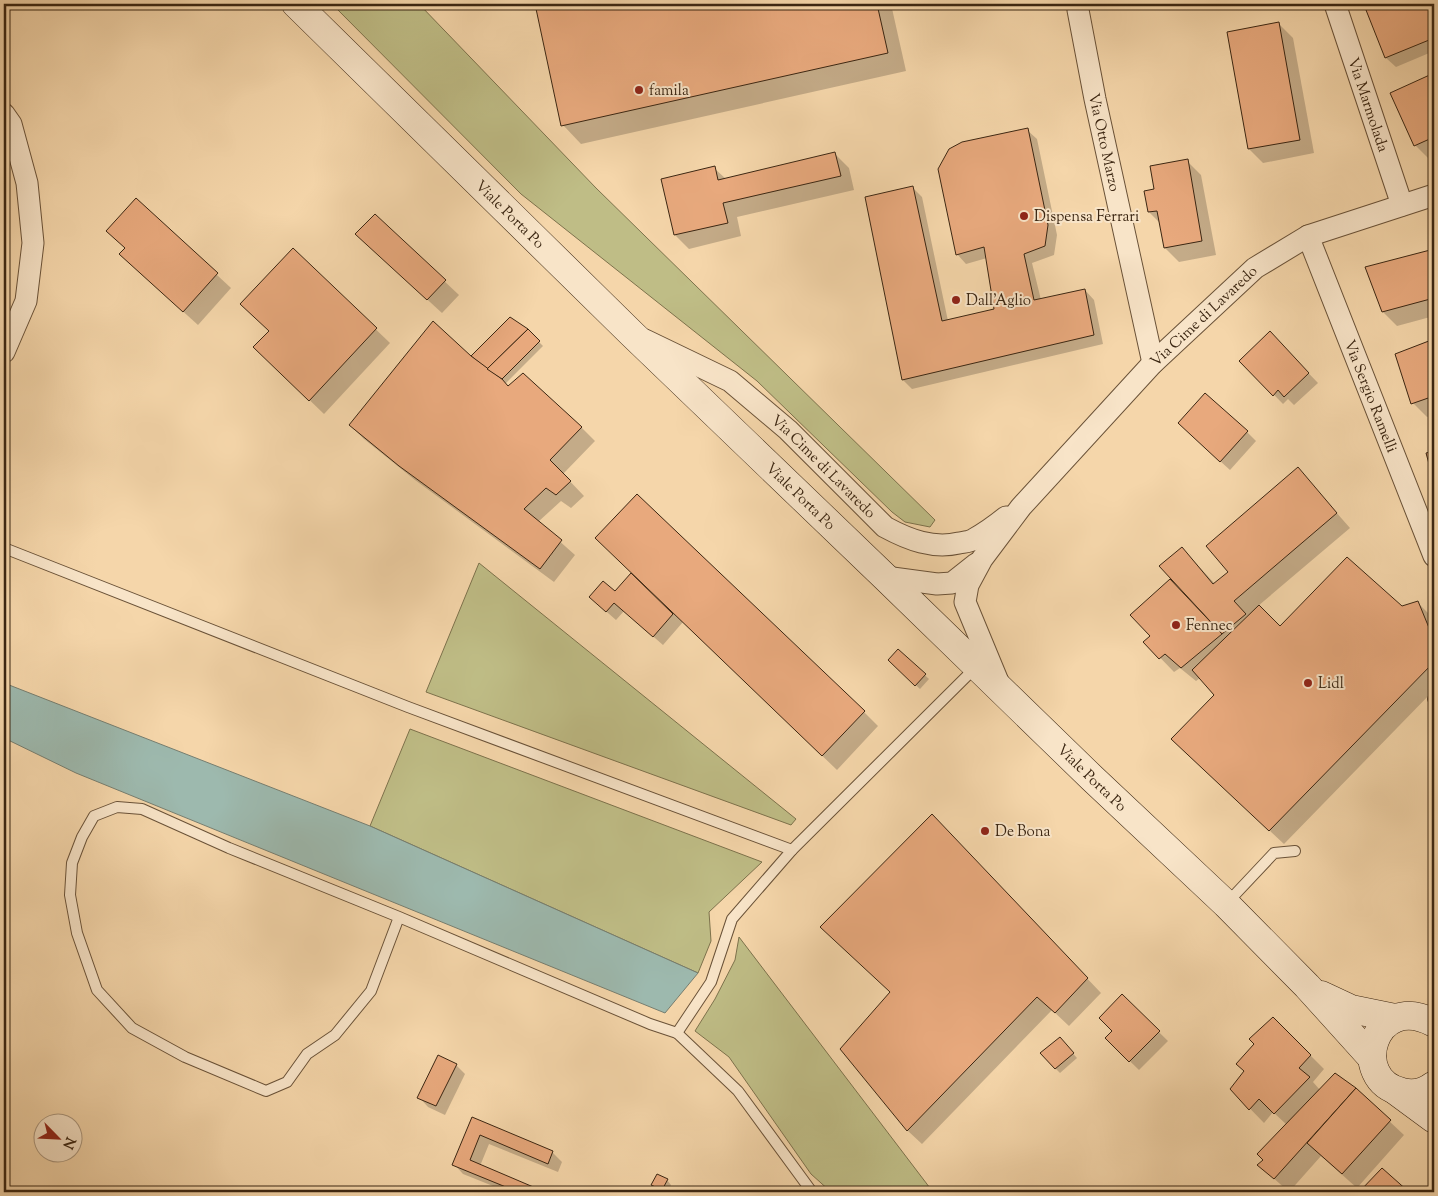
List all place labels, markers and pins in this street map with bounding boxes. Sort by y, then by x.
place label: famila [649,81,689,102]
marker: famila [633,84,645,96]
place label: Dispensa Ferrari [1034,207,1139,228]
marker: Dispensa Ferrari [1018,210,1030,222]
place label: Dall'Aglio [966,291,1031,312]
marker: Dall'Aglio [950,294,962,306]
place label: Fennec [1186,616,1233,637]
marker: Fennec [1170,619,1182,631]
place label: Lidl [1318,674,1344,695]
marker: Lidl [1302,677,1314,689]
place label: De Bona [995,822,1051,843]
marker: De Bona [979,825,991,837]

